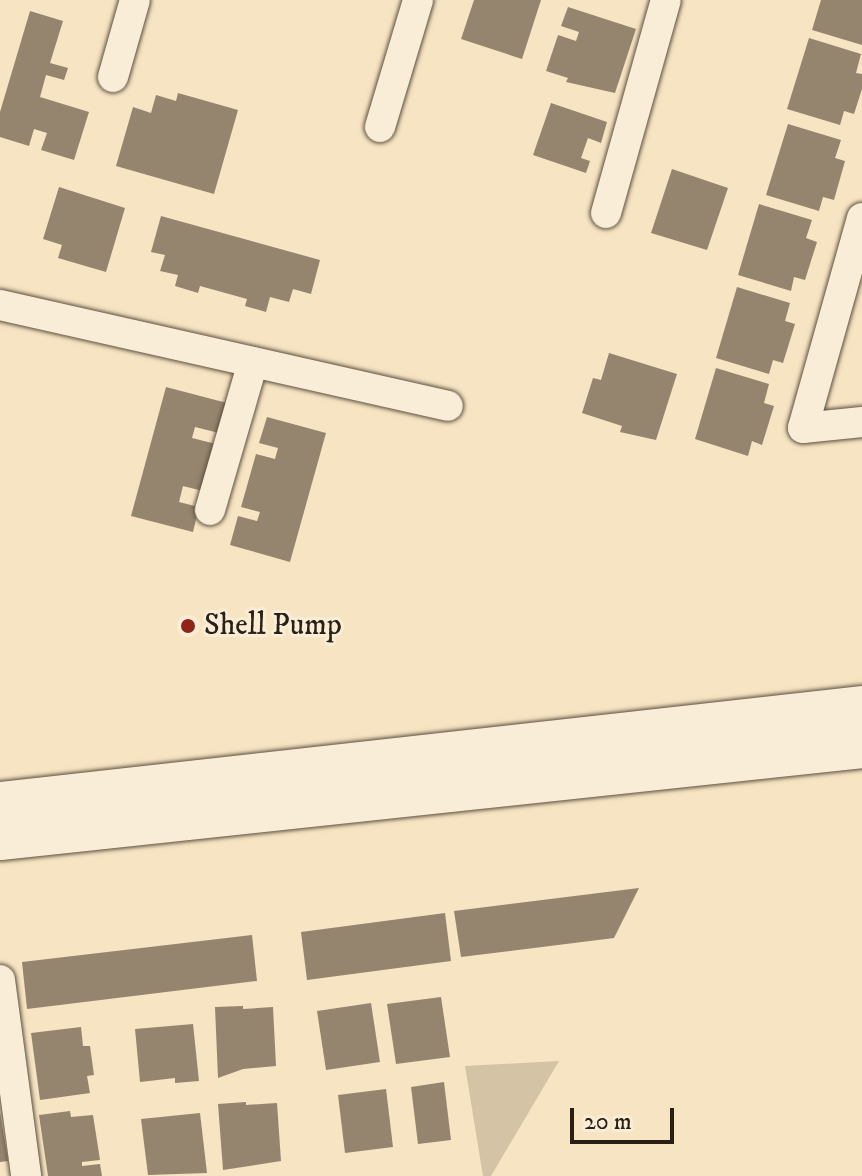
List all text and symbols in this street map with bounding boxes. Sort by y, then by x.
place label: Shell Pump [204,608,342,644]
marker: Shell Pump [179,617,197,635]
scale bar [574,1092,678,1142]
text: 20 m [584,1107,632,1137]

